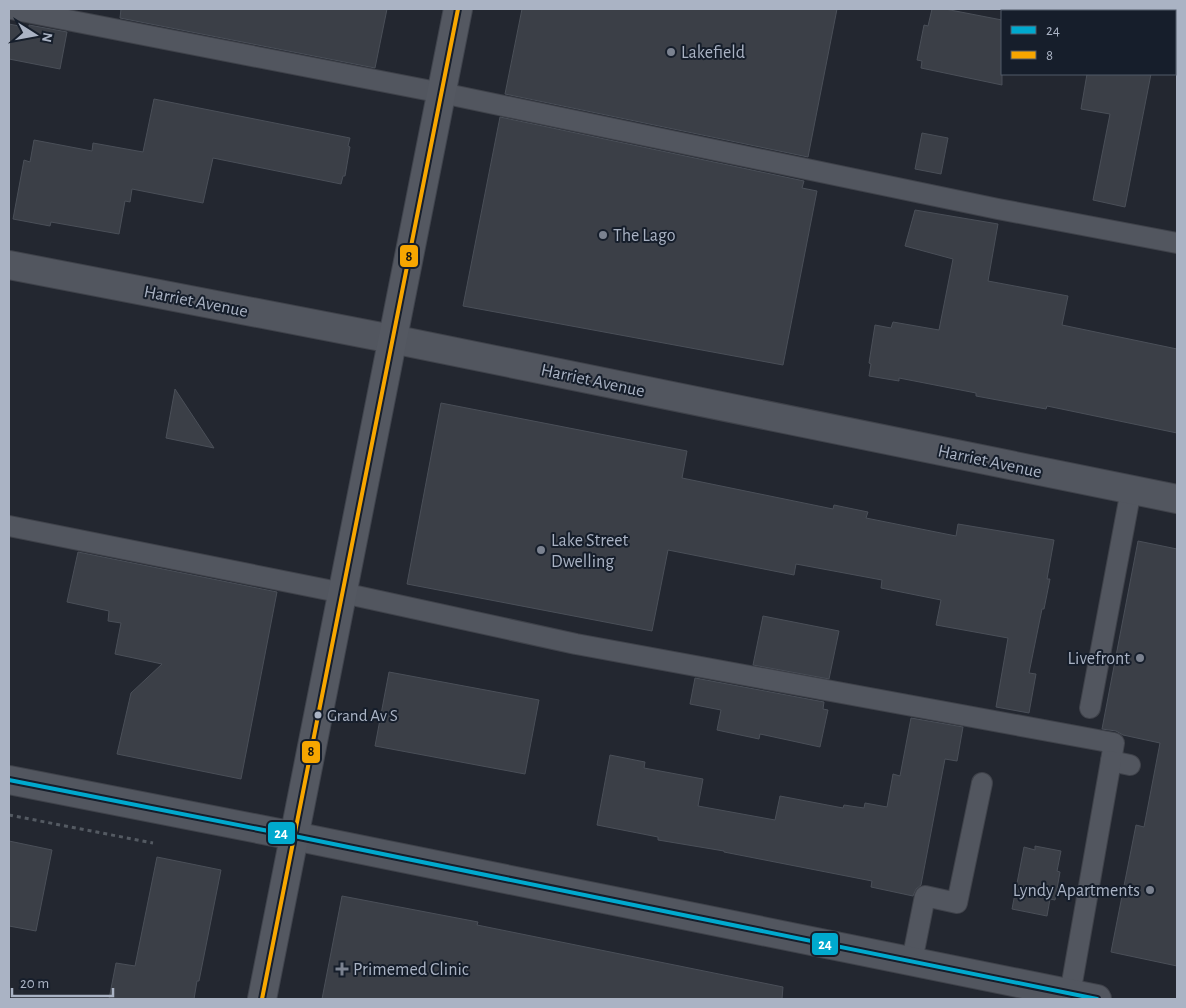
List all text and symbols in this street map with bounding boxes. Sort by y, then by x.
north arrow [10,10,60,60]
legend [1001,10,1176,75]
text: 24 [1046,23,1060,38]
text: N [39,31,55,43]
place label: Lakefield [681,44,745,62]
marker: Lakefield [665,46,677,58]
text: 8 [1046,48,1053,63]
place label: The Lago [613,227,676,245]
marker: The Lago [597,229,609,241]
line badge: 8 [399,244,419,268]
text: 8 [406,250,413,264]
street label: Harriet Avenue [142,283,249,321]
street label: Harriet Avenue [539,361,646,401]
street label: Harriet Avenue [936,442,1043,482]
place label: Lake Street Dwelling [551,532,629,571]
marker: Lake Street Dwelling [535,544,547,556]
place label: Livefront [1068,650,1130,668]
marker: Livefront [1134,652,1146,664]
place label: Grand Av S [327,707,398,724]
marker: Grand Av S [313,710,323,720]
line badge: 8 [301,740,321,764]
text: 8 [308,745,315,759]
line badge: 24 [267,821,296,845]
text: 24 [274,827,288,841]
place label: Lyndy Apartments [1013,882,1140,900]
marker: Lyndy Apartments [1144,884,1156,896]
line badge: 24 [811,932,839,956]
text: 24 [818,938,832,952]
place label: Primemed Clinic [353,961,469,979]
marker: Primemed Clinic [335,962,349,976]
scale bar [12,966,114,998]
text: 20 m [20,976,49,991]

